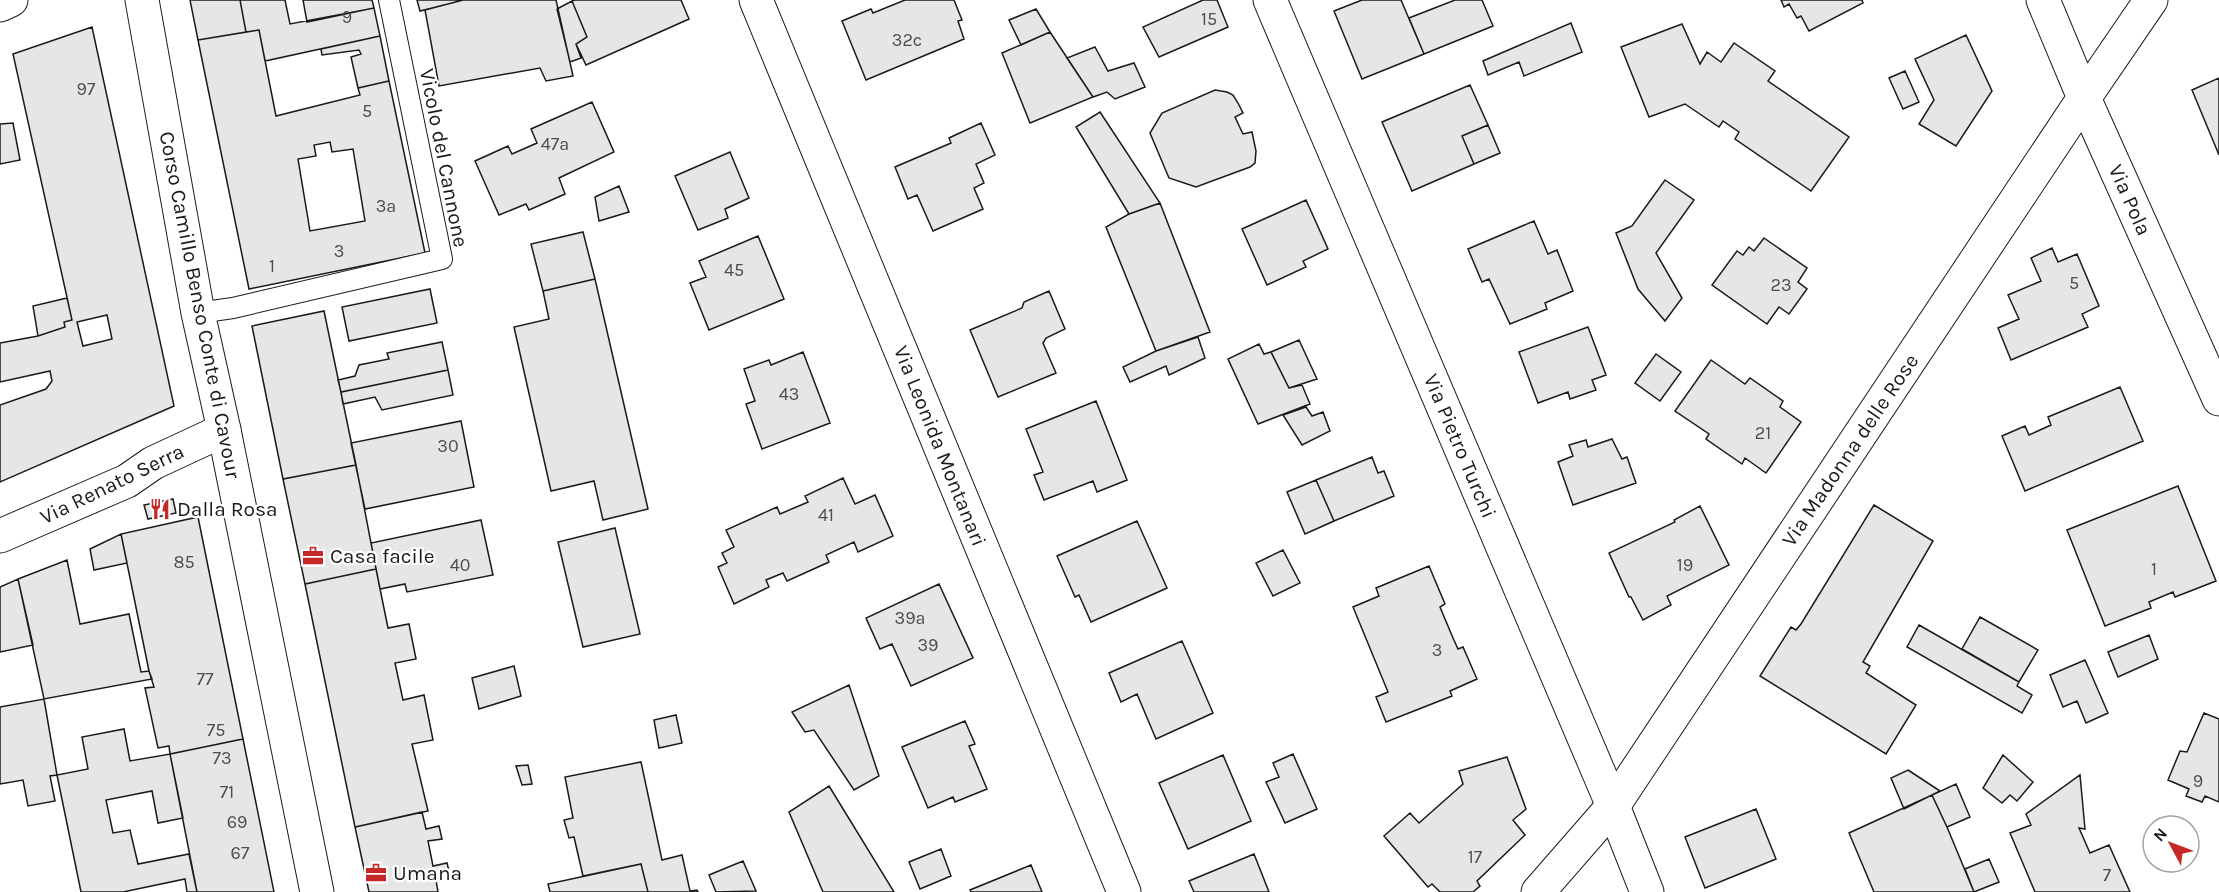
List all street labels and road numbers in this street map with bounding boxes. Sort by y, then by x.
street label: Vicolo del Cannone [415,67,473,249]
street label: Corso Camillo Benso Conte di Cavour [155,129,246,481]
street label: Via Pola [2104,161,2156,239]
street label: Via Leonida Montanari [889,342,991,550]
street label: Via Madonna delle Rose [1777,349,1923,551]
street label: Via Pietro Turchi [1419,370,1501,522]
street label: Via Renato Serra [36,439,188,529]

